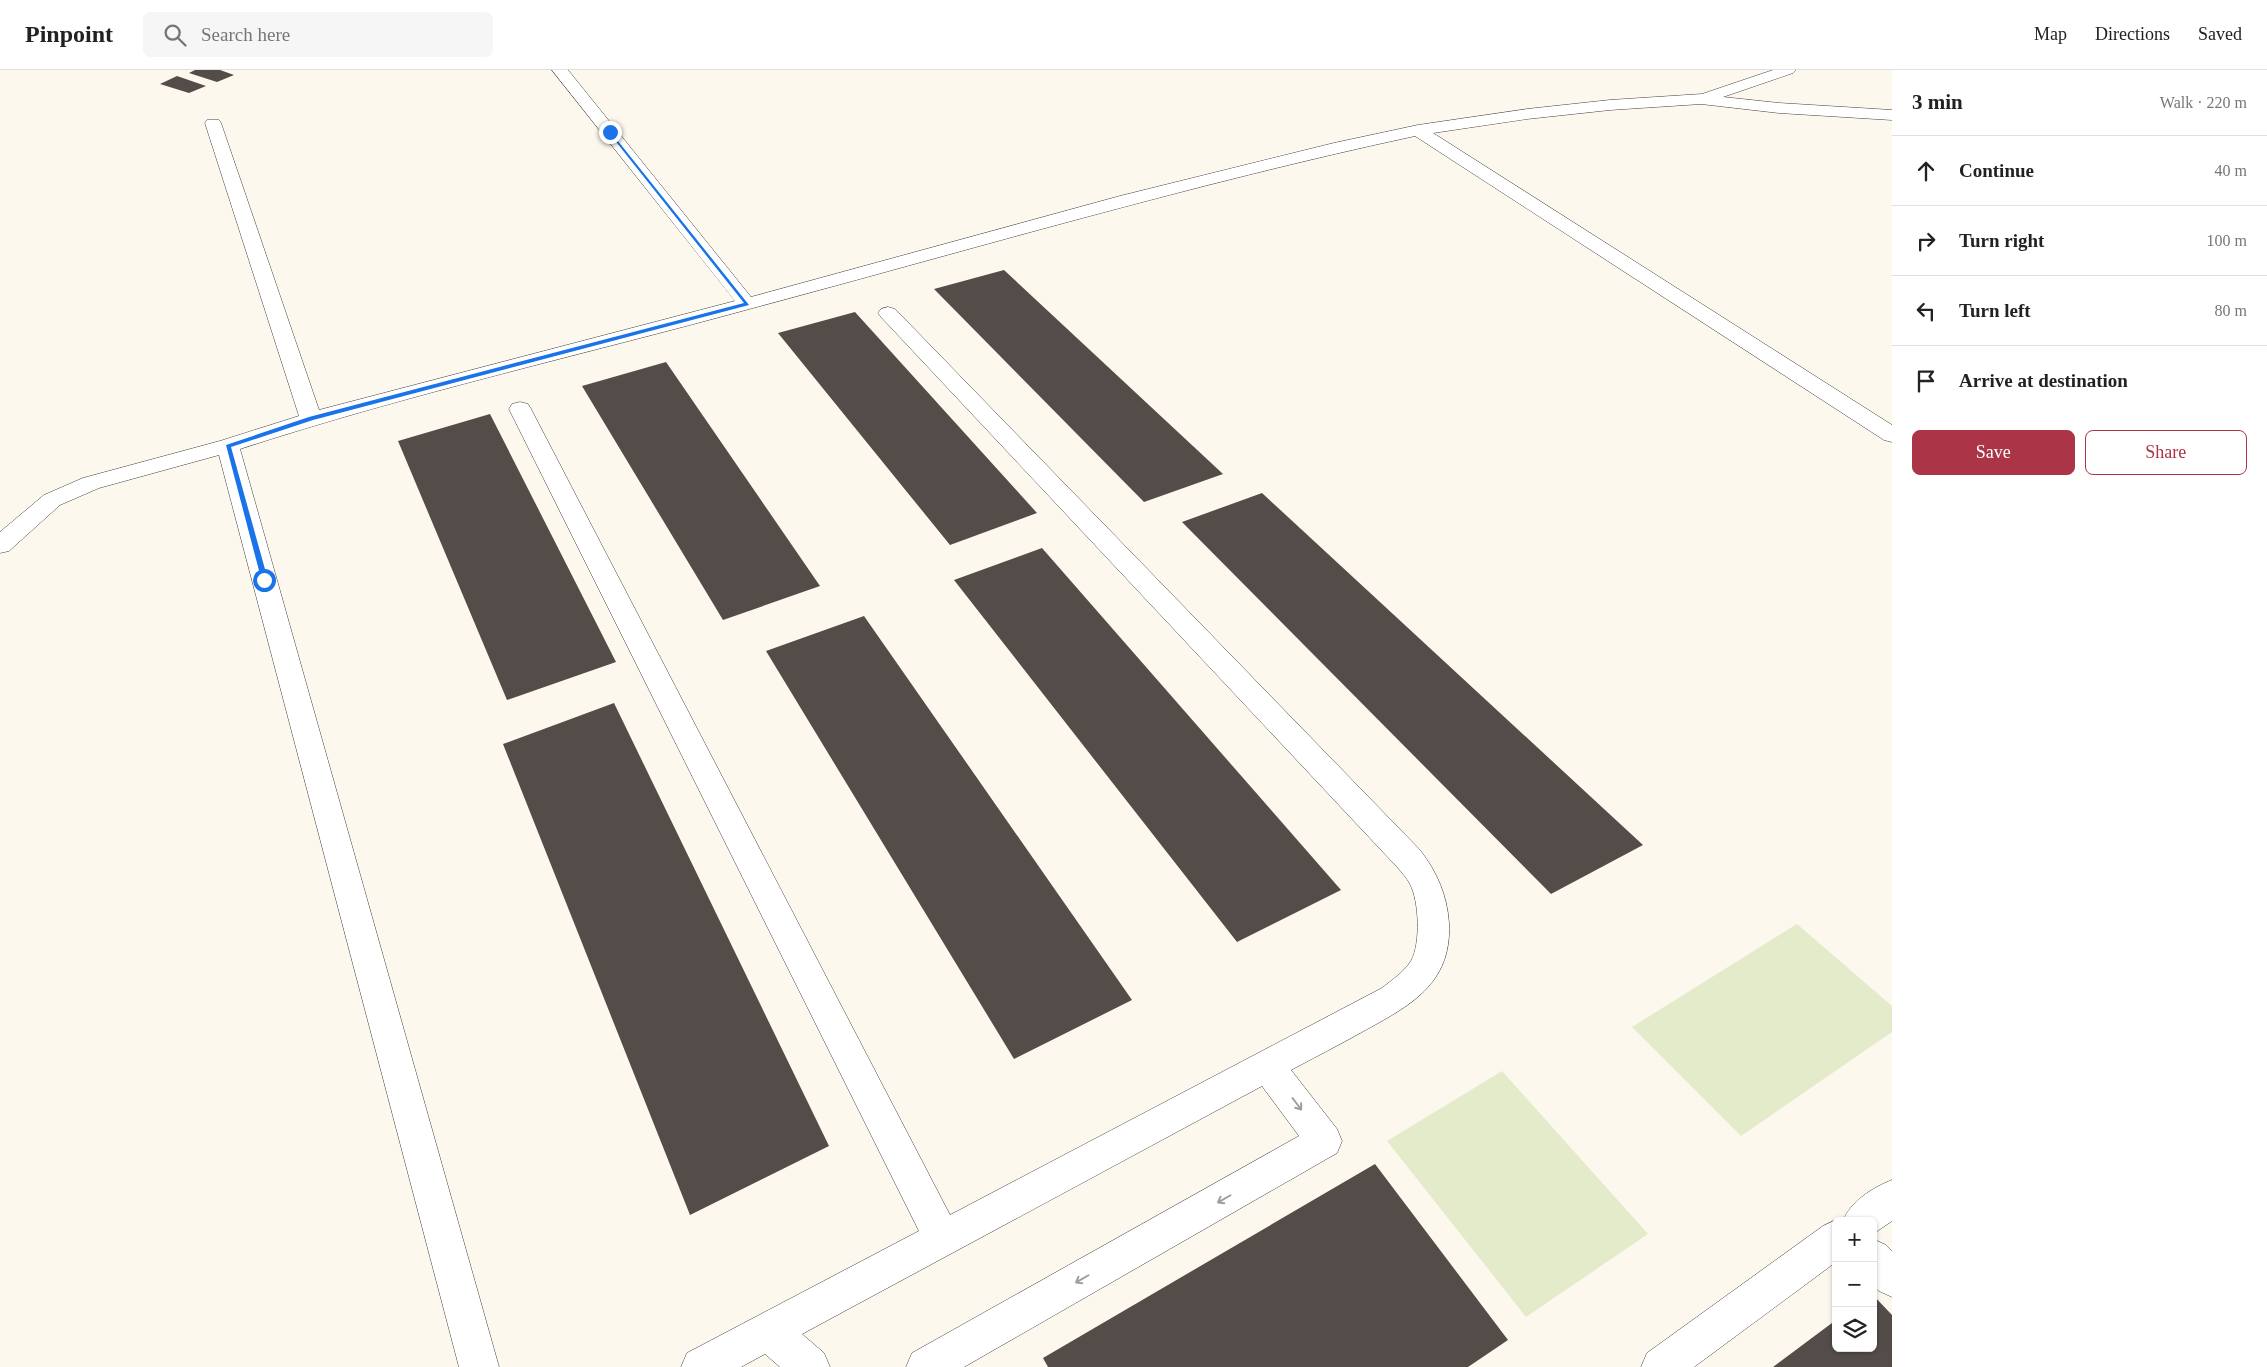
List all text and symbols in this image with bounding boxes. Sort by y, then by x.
search box [143,12,493,57]
text: Pinpoint [25,21,113,47]
icon: search [161,21,189,49]
text: Search here [201,24,290,45]
text: Map [2034,24,2067,44]
text: Directions [2095,24,2170,44]
text: Saved [2198,24,2242,44]
text: 3 min [1912,90,1963,114]
text: Walk · 220 m [2160,94,2247,111]
route end [599,121,622,144]
icon: ahead [1912,157,1940,185]
text: Continue [1959,160,2034,181]
text: 40 m [2215,162,2247,179]
icon: right [1912,227,1940,255]
text: Turn right [1959,230,2044,251]
text: 100 m [2207,232,2247,249]
icon: left [1912,297,1940,325]
text: Turn left [1959,300,2031,321]
text: 80 m [2215,302,2247,319]
icon: arrive [1912,367,1940,395]
text: Arrive at destination [1959,370,2128,391]
button: Save [1912,430,2075,475]
button: Share [2085,430,2247,475]
route start [253,569,276,592]
one-way arrow [1291,1097,1302,1110]
one-way arrow [1217,1194,1231,1204]
map controls [1832,1217,1877,1352]
button: + [1832,1217,1877,1262]
button: − [1832,1262,1877,1307]
one-way arrow [1075,1274,1090,1284]
button: layers [1832,1307,1877,1352]

